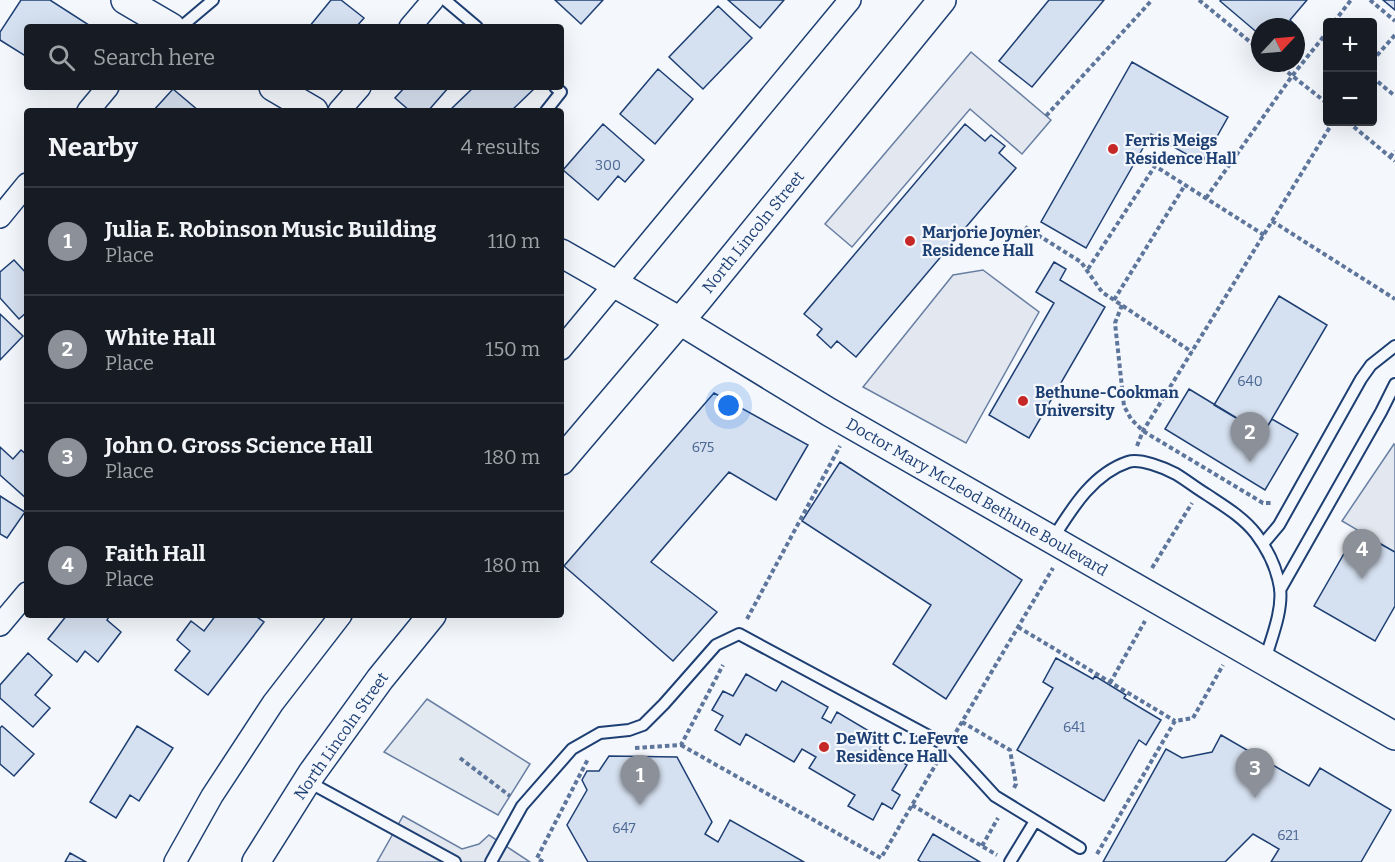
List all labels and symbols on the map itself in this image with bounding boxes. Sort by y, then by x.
north arrow [1251,18,1305,72]
place label: Ferris Meigs Residence Hall [1125,131,1237,168]
marker: Ferris Meigs Residence Hall [1106,142,1120,156]
house number: 300 [595,157,621,174]
street label: North Lincoln Street [698,167,808,297]
place label: Marjorie Joyner Residence Hall [922,223,1041,260]
marker: Marjorie Joyner Residence Hall [903,234,917,248]
house number: 640 [1237,373,1263,390]
place label: Bethune-Cookman University [1035,383,1180,420]
your location [714,391,743,420]
marker: Bethune-Cookman University [1016,394,1030,408]
pin: 2 [1230,412,1270,462]
street label: Doctor Mary McLeod Bethune Boulevard [843,414,1111,580]
house number: 675 [692,439,714,456]
pin: 4 [1342,530,1382,579]
street label: North Lincoln Street [290,668,392,803]
house number: 641 [1063,719,1085,736]
place label: DeWitt C. LeFevre Residence Hall [836,729,968,766]
marker: DeWitt C. LeFevre Residence Hall [817,740,831,754]
pin: 3 [1236,748,1274,798]
pin: 1 [620,756,660,805]
house number: 647 [612,820,636,837]
house number: 621 [1277,827,1299,844]

